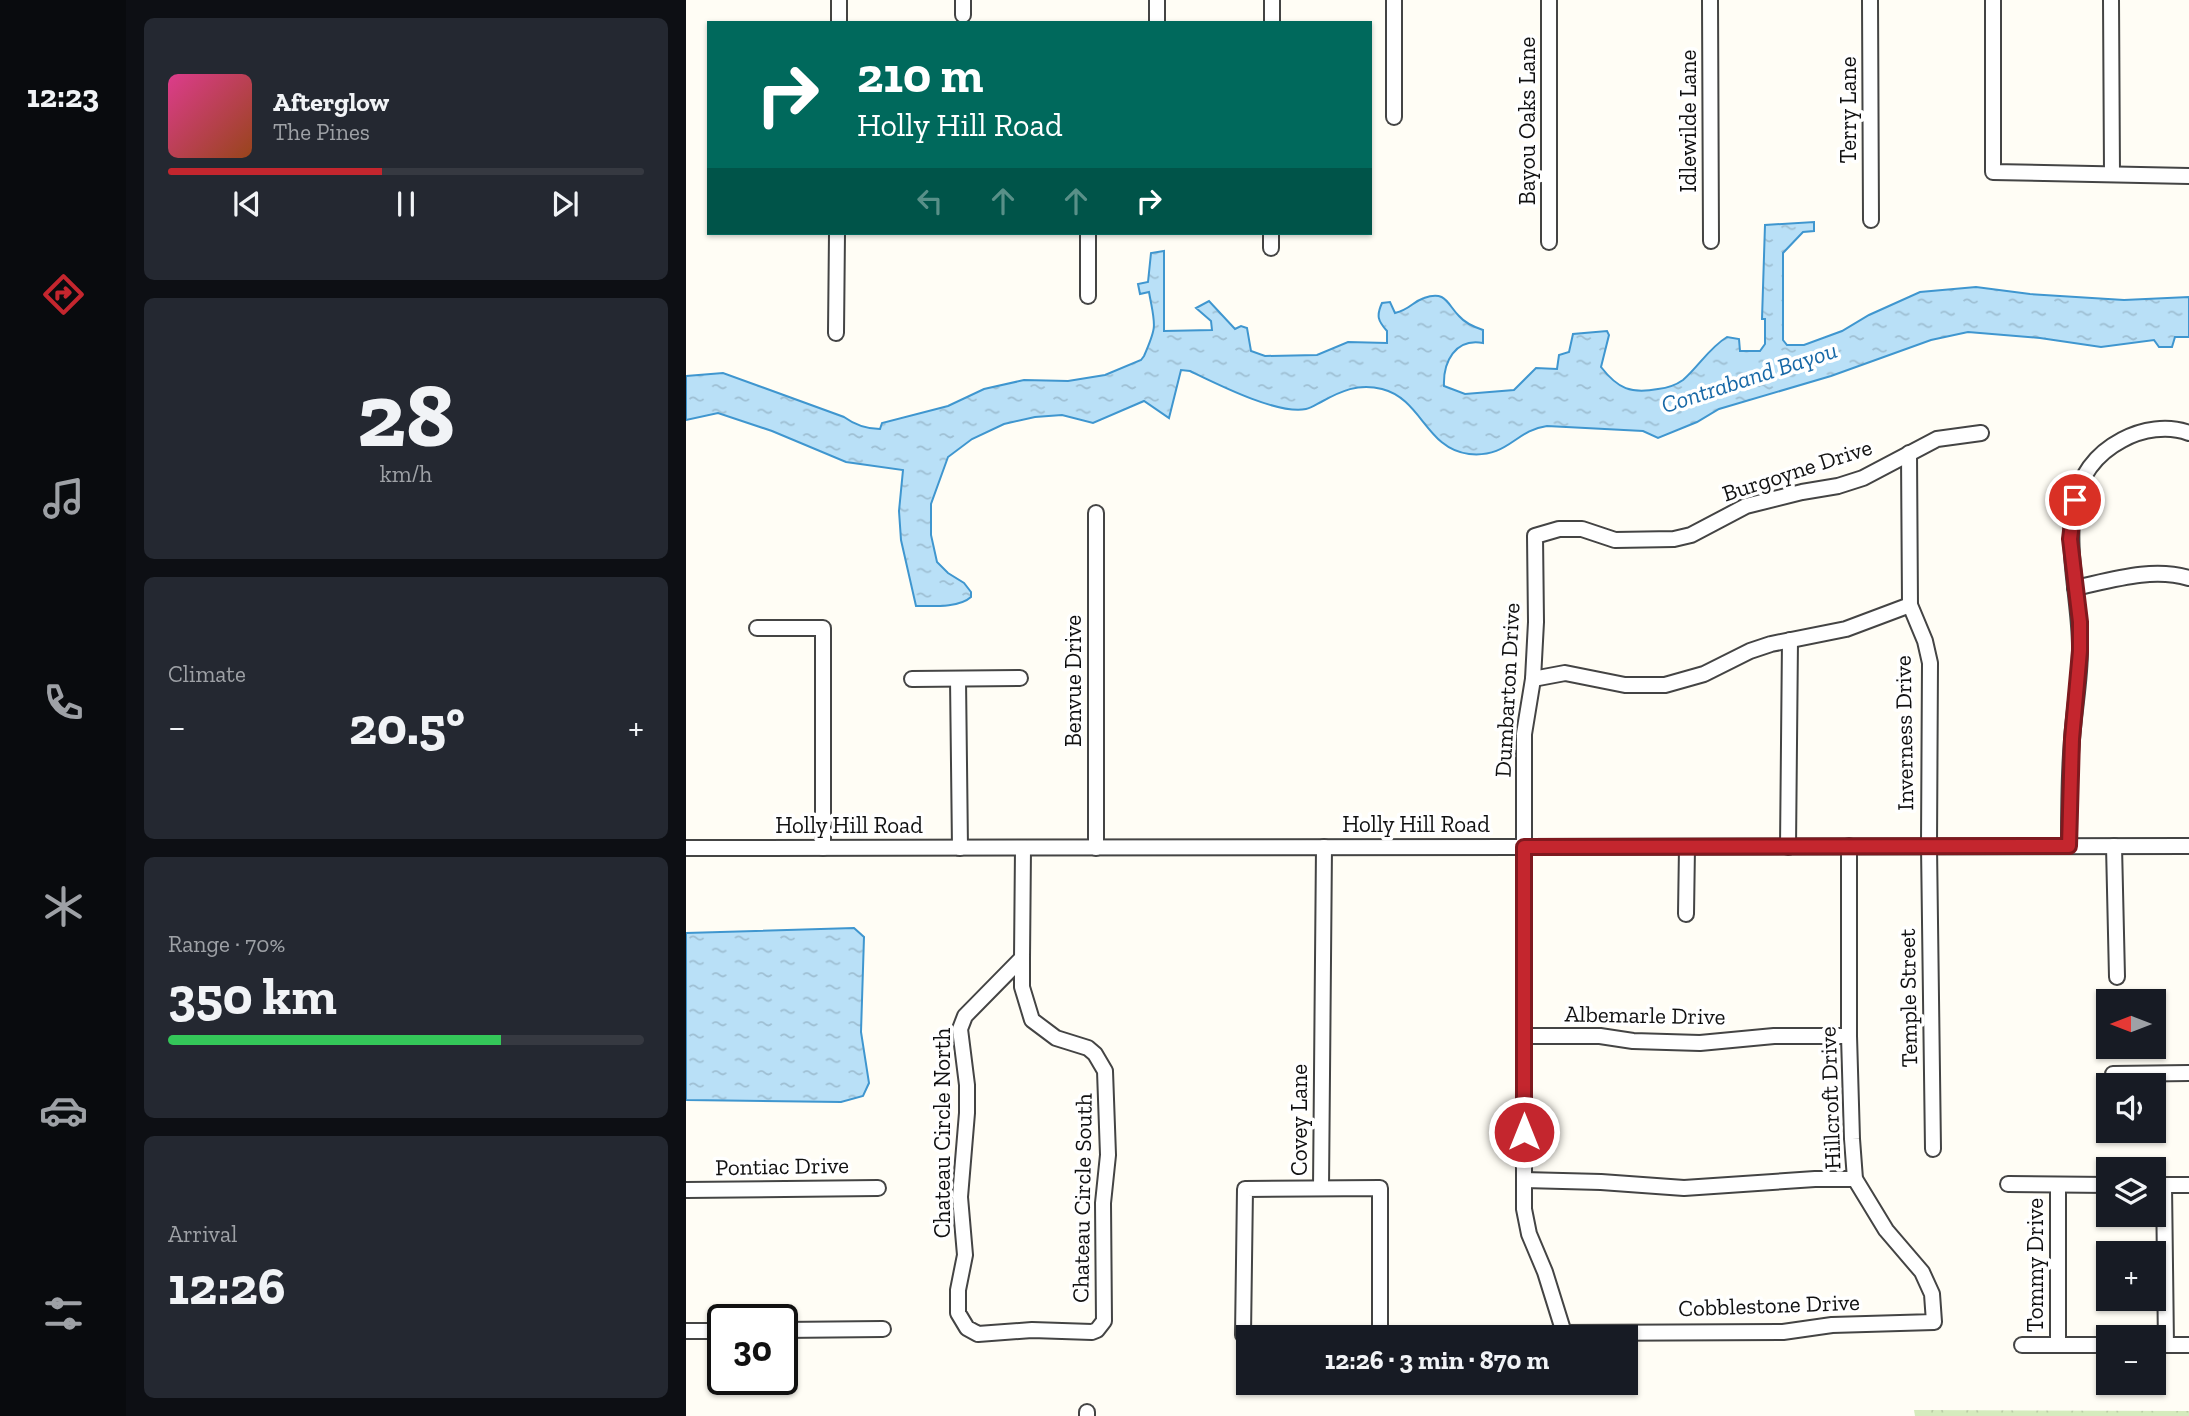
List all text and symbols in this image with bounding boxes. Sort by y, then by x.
street label: Bayou Oaks Lane [1513,37,1541,205]
text: 210 m [857,46,983,105]
icon: right [742,49,833,140]
street label: Idlewilde Lane [1674,50,1702,192]
street label: Terry Lane [1834,57,1862,163]
text: 12:23 [27,77,99,115]
text: Afterglow [273,86,389,118]
text: Holly Hill Road [857,106,1063,144]
text: The Pines [273,118,370,146]
icon: left [911,182,949,220]
icon: ahead [984,182,1022,220]
icon: ahead [1057,182,1095,220]
icon: right [1130,182,1168,220]
icon: previous [228,185,266,223]
icon: pause [387,185,425,223]
icon: next [546,185,584,223]
icon: directions [39,270,88,319]
water label: Contraband Bayou [1657,335,1841,419]
text: 28 [357,360,455,469]
street label: Burgoyne Drive [1719,433,1875,507]
text: km/h [380,460,432,488]
pin [2045,470,2105,530]
icon: music [39,474,88,523]
icon: arrive [2056,481,2094,519]
street label: Dumbarton Drive [1488,602,1526,778]
street label: Benvue Drive [1059,615,1087,747]
street label: Inverness Drive [1889,655,1919,811]
text: Climate [168,660,246,688]
icon: phone [39,678,88,727]
text: 20.5° [349,695,465,757]
text: − [168,704,186,750]
text: + [628,704,644,750]
street label: Holly Hill Road [1342,810,1490,838]
street label: Holly Hill Road [775,811,923,839]
icon: climate [39,882,88,931]
street label: Temple Street [1893,928,1923,1068]
text: Range · 70% [168,930,285,958]
text: 350 km [168,965,337,1027]
north arrow [2096,989,2166,1059]
map controls [2096,989,2166,1395]
street label: Albemarle Drive [1564,1000,1726,1030]
street label: Hillcroft Drive [1814,1026,1846,1170]
street label: Chateau Circle North [928,1028,956,1238]
street label: Covey Lane [1285,1064,1313,1176]
button: sound [2096,1073,2166,1143]
icon: car [39,1086,88,1135]
street label: Chateau Circle South [1066,1093,1098,1303]
position arrow [1487,1095,1561,1169]
street label: Pontiac Drive [715,1151,849,1181]
button: layers [2096,1157,2166,1227]
street label: Tommy Drive [2021,1198,2049,1332]
text: Arrival [168,1220,237,1248]
button: + [2096,1241,2166,1311]
text: 12:26 [168,1255,286,1317]
street label: Cobblestone Drive [1678,1288,1860,1322]
icon: filters [39,1289,88,1338]
speed limit sign: 30 [707,1304,798,1395]
button: − [2096,1325,2166,1395]
text: 12:26 · 3 min · 870 m [1325,1344,1549,1376]

